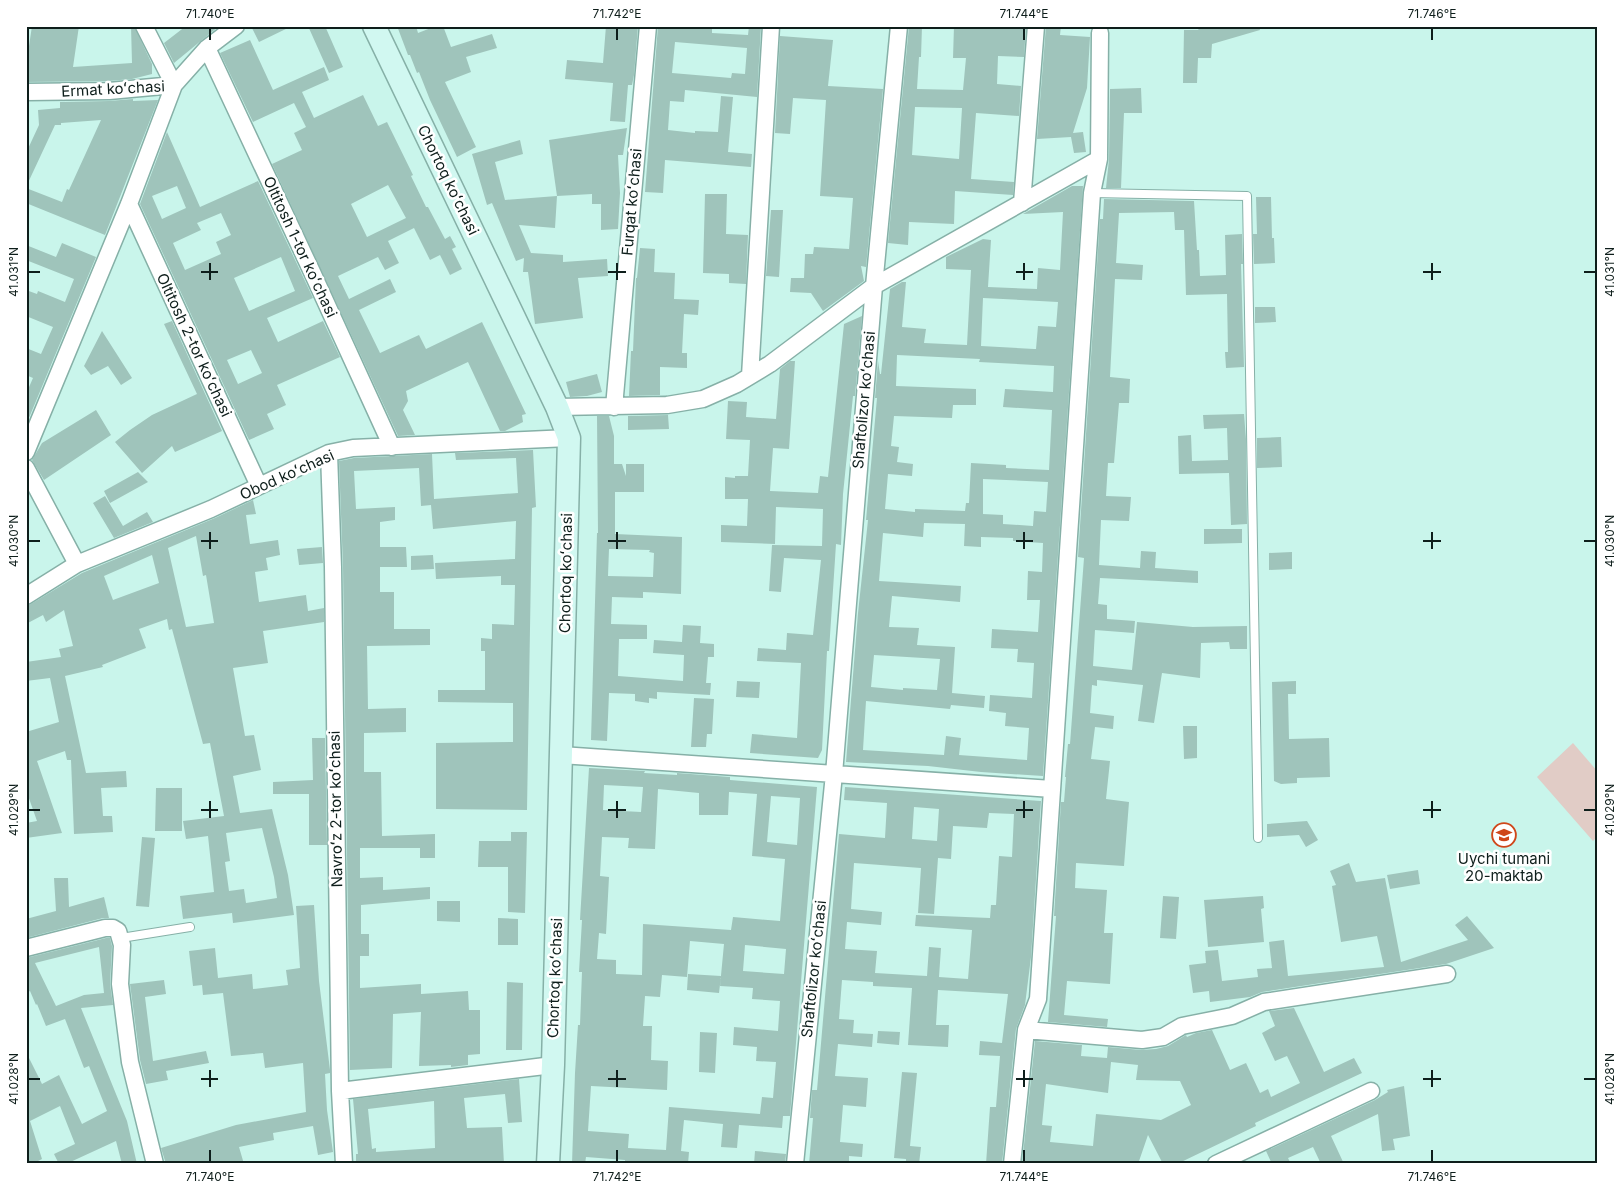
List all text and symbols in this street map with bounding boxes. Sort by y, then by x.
text: 71.740°E [185,6,235,21]
text: 71.742°E [593,6,641,21]
text: 71.744°E [999,6,1049,21]
text: 71.746°E [1408,6,1456,21]
street label: Ermat koʻchasi [61,76,165,101]
street label: Chortoq koʻchasi [414,122,483,238]
street label: Furqat koʻchasi [617,147,646,256]
street label: Oltitosh 1-tor koʻchasi [259,173,342,320]
text: 41.031°N [6,247,21,297]
text: 41.031°N [1602,247,1617,297]
street label: Oltitosh 2-tor koʻchasi [153,270,236,420]
street label: Shaftolizor koʻchasi [848,330,879,470]
street label: Obod koʻchasi [237,445,337,504]
street label: Chortoq koʻchasi [555,513,576,633]
text: 41.030°N [6,515,21,567]
text: 41.030°N [1602,515,1617,567]
street label: Navroʻz 2-tor koʻchasi [325,730,346,888]
text: 41.029°N [6,784,21,836]
text: 41.029°N [1602,784,1617,836]
school or university icon: Uychi tumani 20-maktab [1491,822,1517,848]
place label: Uychi tumani 20-maktab [1458,849,1550,885]
street label: Shaftolizor koʻchasi [797,899,830,1039]
street label: Chortoq koʻchasi [543,918,566,1038]
text: 41.028°N [6,1053,21,1105]
text: 41.028°N [1602,1053,1617,1105]
text: 71.740°E [185,1169,235,1184]
text: 71.742°E [593,1169,641,1184]
text: 71.744°E [999,1169,1049,1184]
text: 71.746°E [1408,1169,1456,1184]

